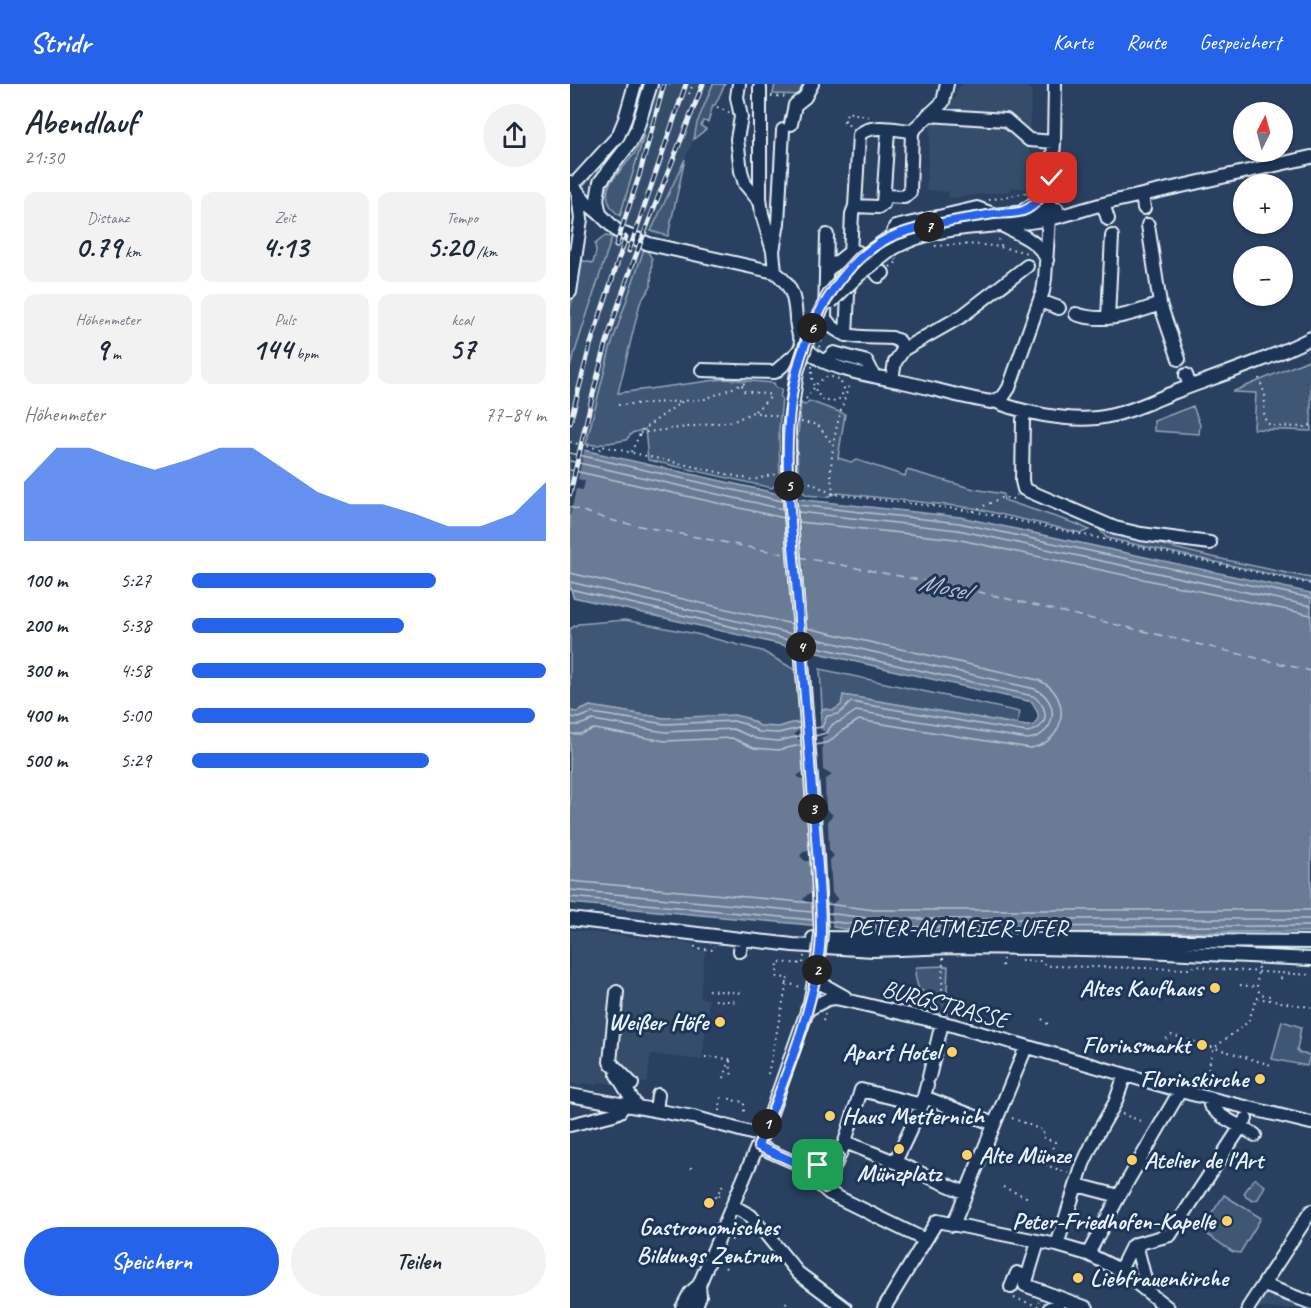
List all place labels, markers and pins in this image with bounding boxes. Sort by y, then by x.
pin [1026,152,1077,203]
pin: 7 [914,212,944,242]
pin: 6 [797,313,827,343]
pin: 5 [774,471,804,501]
pin: 4 [786,632,816,662]
pin: 3 [798,794,828,824]
pin: 2 [802,955,832,985]
place label: Altes Kaufhaus [1080,973,1206,1003]
marker: Altes Kaufhaus [1208,981,1222,995]
place label: Weißer Höfe [608,1007,710,1037]
marker: Weißer Höfe [713,1015,727,1029]
place label: Florinsmarkt [1082,1030,1193,1060]
place label: Apart Hotel [843,1037,945,1067]
marker: Florinsmarkt [1195,1038,1209,1052]
marker: Apart Hotel [945,1045,959,1059]
place label: Florinskirche [1140,1064,1250,1094]
marker: Florinskirche [1253,1072,1267,1086]
place label: Haus Metternich [842,1101,986,1131]
pin: 1 [752,1109,782,1139]
marker: Haus Metternich [823,1109,837,1123]
pin [792,1139,843,1190]
place label: Alte Münze [979,1140,1072,1170]
marker: Münzplatz [892,1142,906,1156]
place label: Atelier de l'Art [1144,1145,1266,1175]
marker: Alte Münze [960,1148,974,1162]
marker: Atelier de l'Art [1125,1153,1139,1167]
place label: Münzplatz [857,1158,944,1188]
marker: Gastronomisches Bildungs Zentrum [702,1196,716,1210]
place label: Peter-Friedhofen-Kapelle [1012,1206,1217,1236]
place label: Gastronomisches Bildungs Zentrum [637,1212,783,1270]
marker: Peter-Friedhofen-Kapelle [1220,1214,1234,1228]
place label: Liebfrauenkirche [1090,1263,1230,1293]
marker: Liebfrauenkirche [1071,1271,1085,1285]

